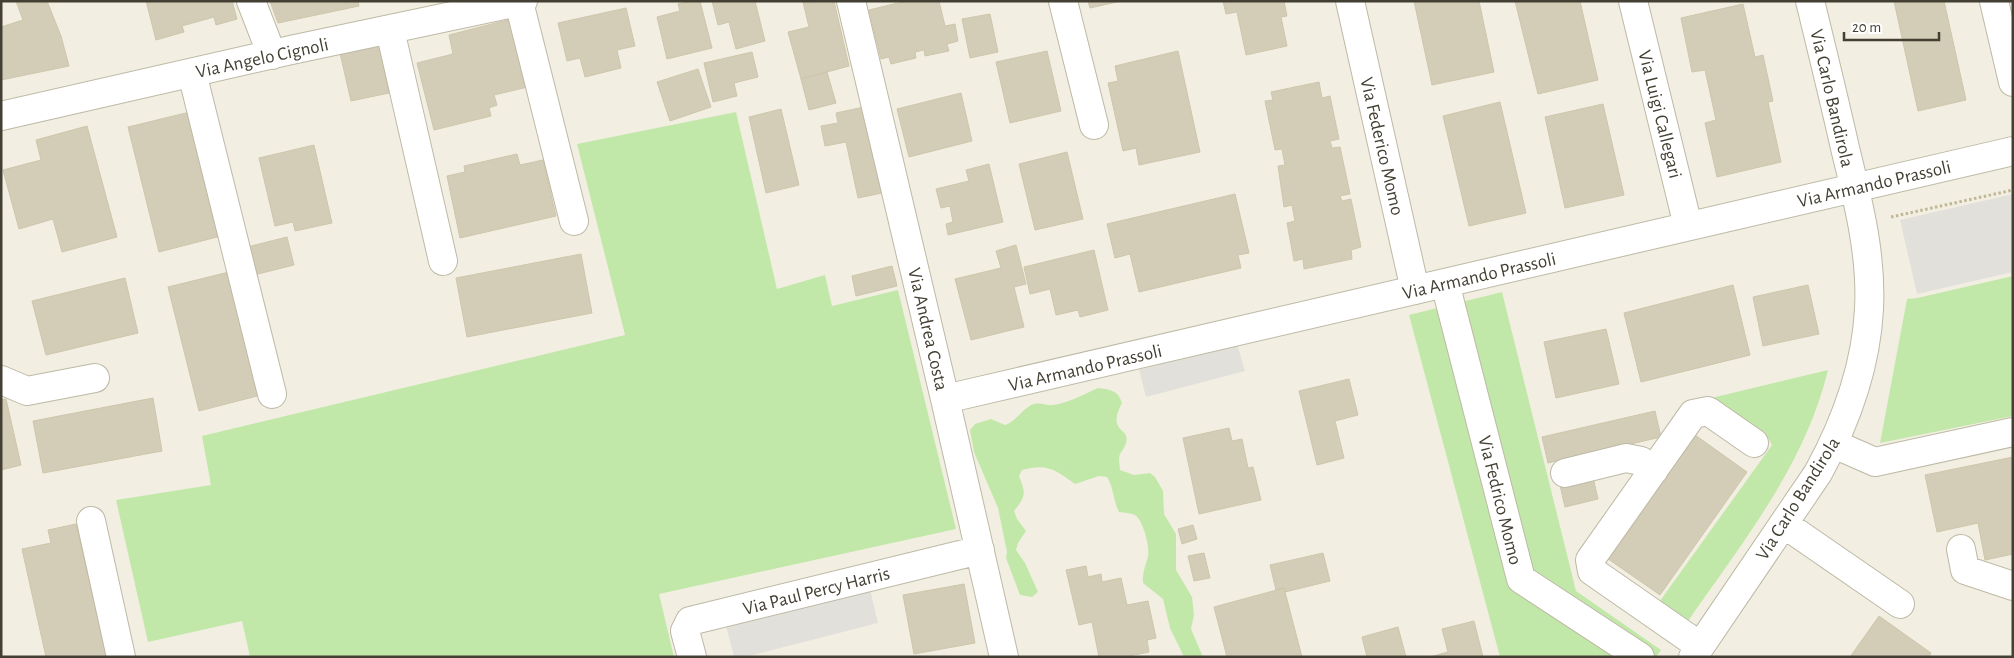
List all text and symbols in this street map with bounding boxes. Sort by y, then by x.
scale bar [1844,10,1939,42]
text: 20 m [1852,20,1881,35]
street label: Via Carlo Bandirola [1806,28,1857,169]
street label: Via Angelo Cignoli [194,35,330,82]
street label: Via Luigi Callegari [1634,48,1685,180]
street label: Via Federico Momo [1356,76,1407,217]
street label: Via Armando Prassoli [1796,158,1953,211]
street label: Via Armando Prassoli [1401,250,1558,303]
street label: Via Andrea Costa [904,266,951,393]
street label: Via Armando Prassoli [1007,342,1164,395]
street label: Via Fedrico Momo [1474,434,1525,567]
street label: Via Carlo Bandirola [1753,434,1844,564]
street label: Via Paul Percy Harris [741,564,892,619]

